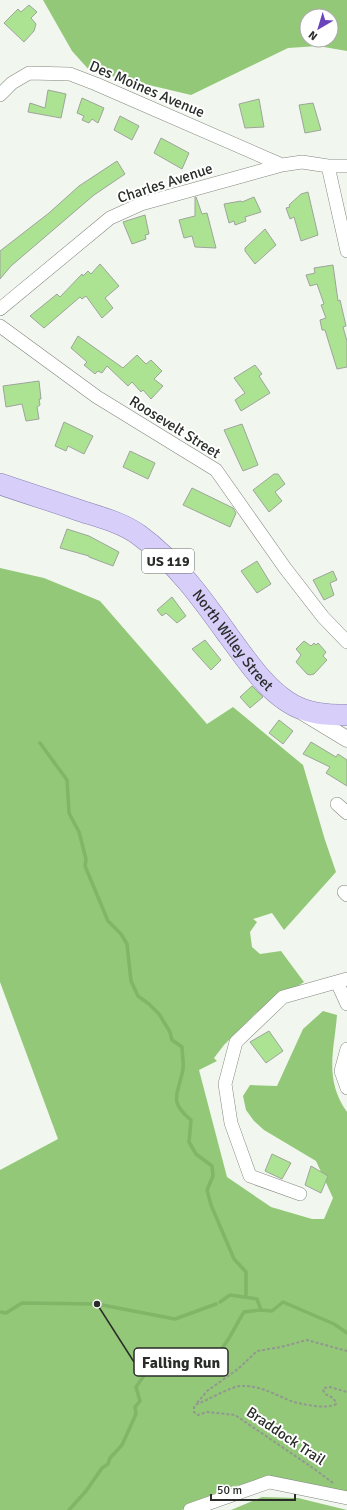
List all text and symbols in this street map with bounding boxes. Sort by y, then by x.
north arrow [299,8,339,48]
text: N [306,28,320,43]
street label: Des Moines Avenue [87,57,207,121]
street label: Charles Avenue [115,159,215,207]
street label: Roosevelt Street [126,392,224,462]
road number: US 119 [142,549,194,573]
street label: North Willey Street [189,586,277,695]
callout: Falling Run [134,1348,228,1376]
text: Falling Run [142,1353,220,1373]
street label: Braddock Trail [243,1403,329,1469]
scale bar [211,1476,295,1502]
text: 50 m [217,1483,242,1498]

